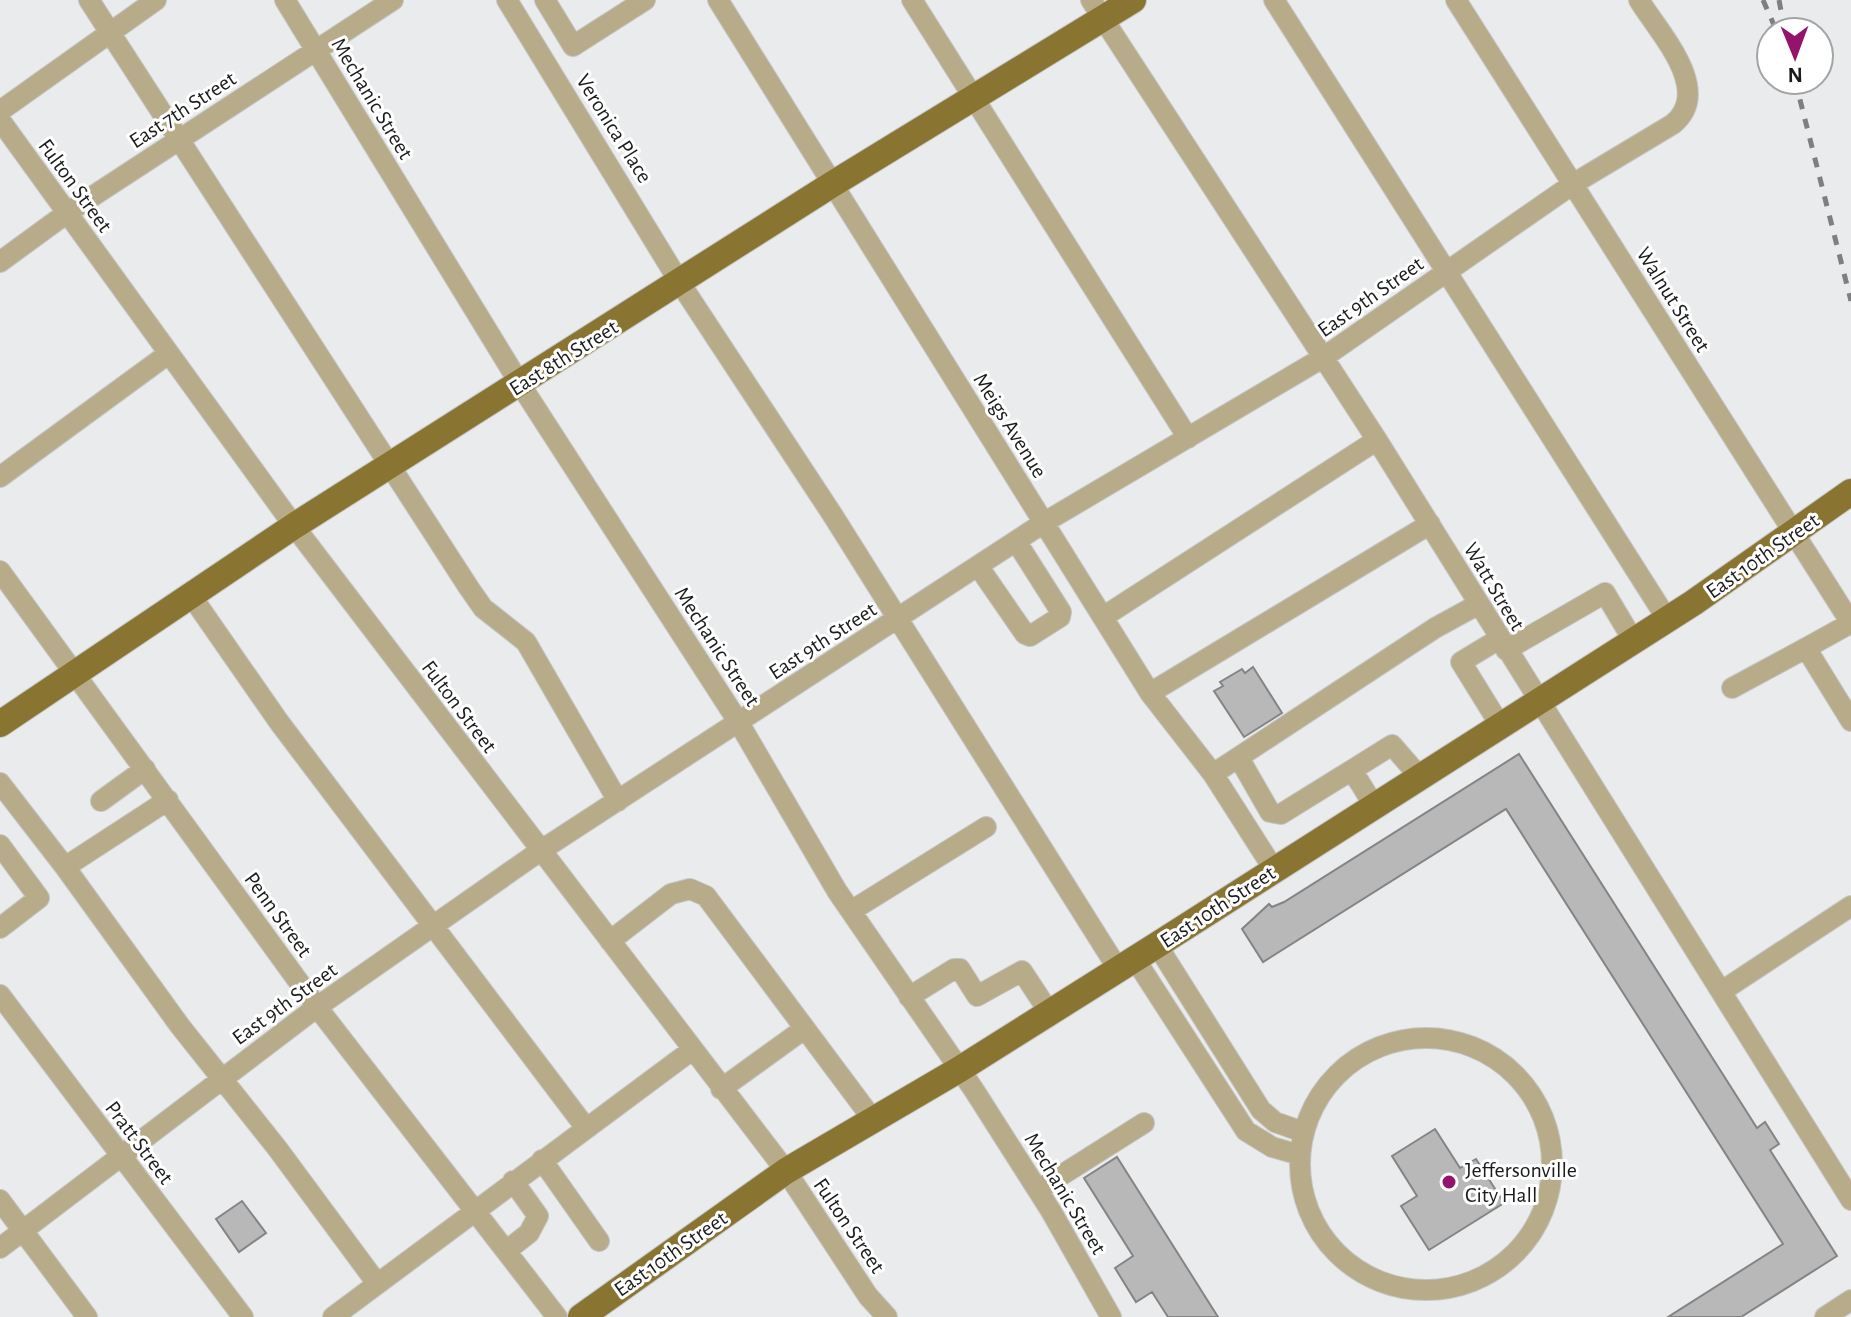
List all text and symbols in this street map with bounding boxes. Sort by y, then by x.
north arrow [1755,16,1835,96]
street label: Mechanic Street [327,34,417,163]
text: N [1787,64,1803,86]
street label: East 7th Street [125,67,240,152]
street label: Veronica Place [572,70,656,187]
street label: Fulton Street [34,135,116,236]
street label: Walnut Street [1632,243,1714,356]
street label: East 9th Street [1314,252,1427,341]
street label: East 8th Street [505,316,622,400]
street label: Meigs Avenue [969,369,1051,482]
street label: East 10th Street [1702,509,1823,603]
street label: Watt Street [1459,539,1529,634]
street label: Mechanic Street [670,583,764,710]
street label: East 9th Street [765,598,880,684]
street label: Fulton Street [418,656,501,757]
street label: East 10th Street [1156,862,1279,952]
street label: Penn Street [240,868,316,961]
street label: East 9th Street [228,959,341,1049]
street label: Pratt Street [101,1097,177,1188]
street label: Mechanic Street [1020,1129,1110,1258]
place label: Jeffersonville City Hall [1465,1159,1577,1206]
marker: Jeffersonville City Hall [1440,1173,1458,1191]
street label: Fulton Street [810,1174,889,1277]
street label: East 10th Street [610,1207,731,1301]

